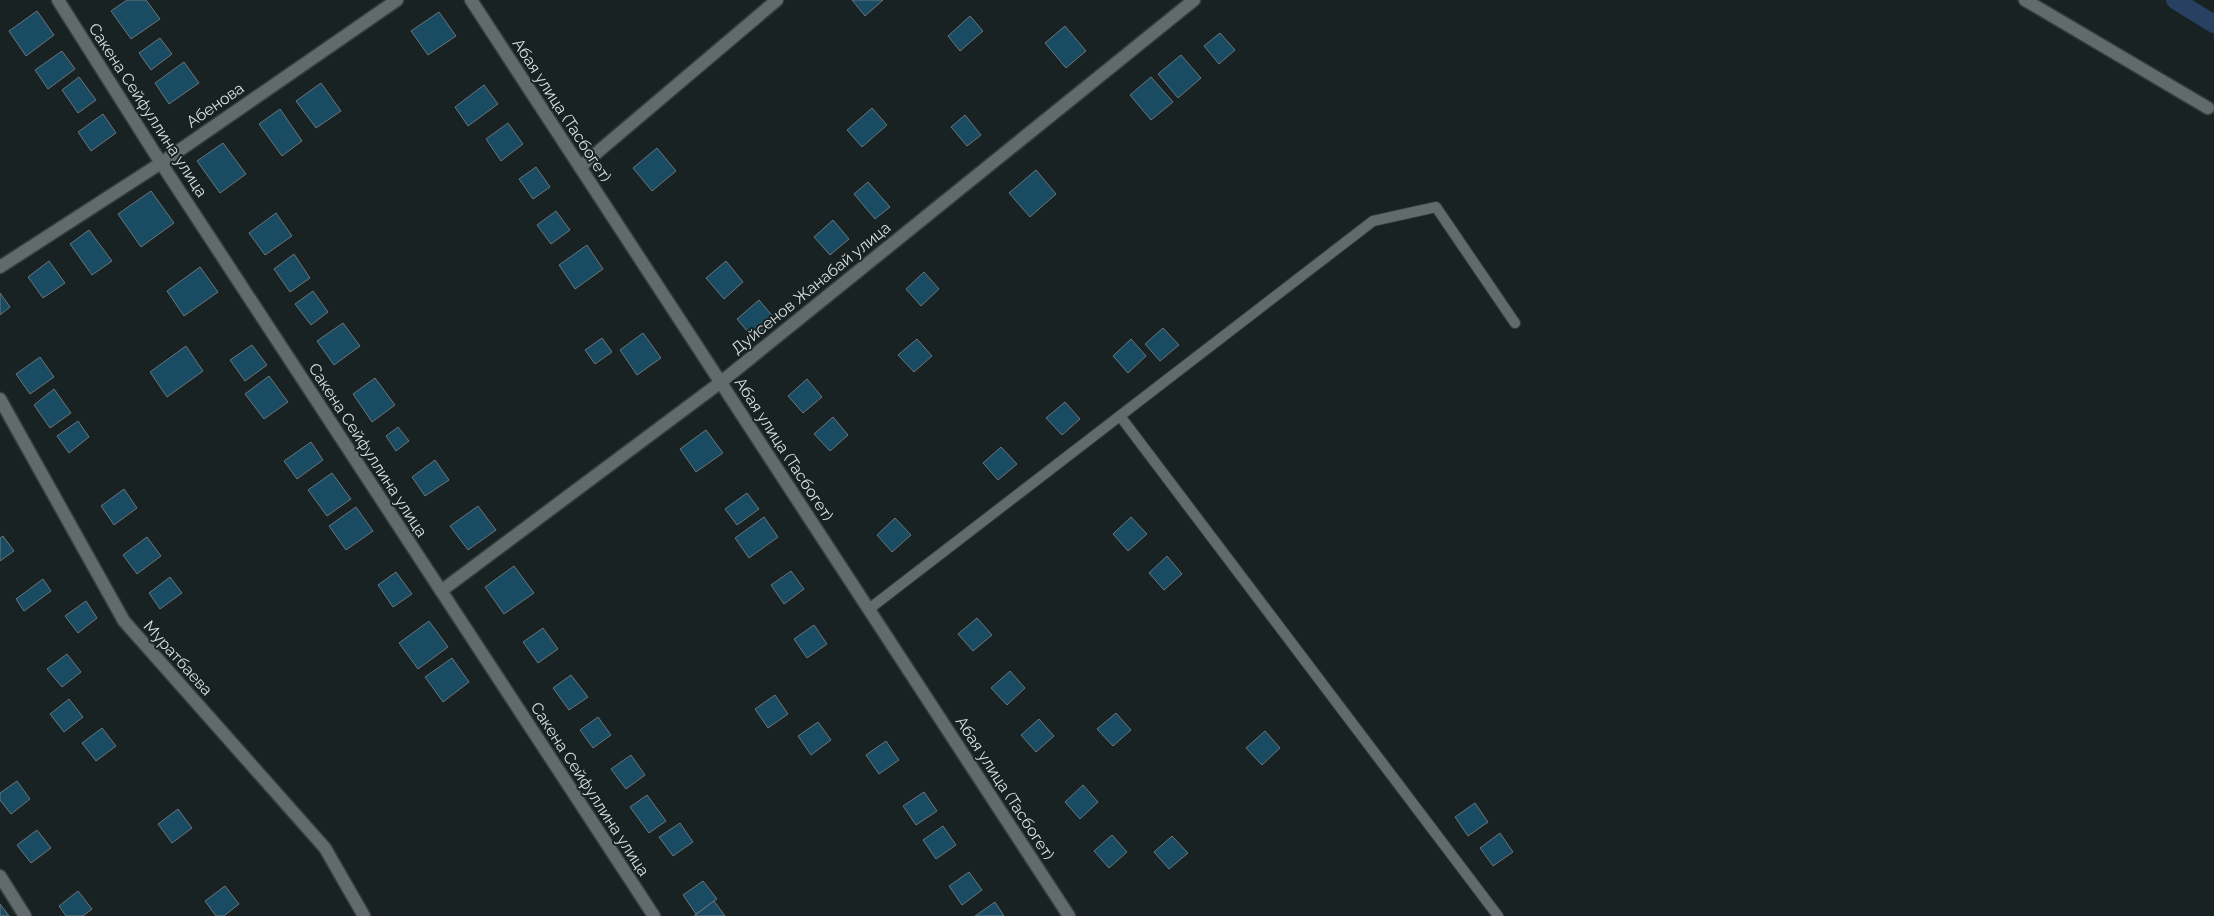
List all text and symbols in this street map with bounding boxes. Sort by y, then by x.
street label: Сакена Сейфуллина улица [85,20,211,200]
street label: Абая улица (Тасбогет) [509,35,615,185]
street label: Абенова [183,78,247,132]
street label: Дуйсенов Жанабай улица [728,218,894,358]
street label: Сакена Сейфуллина улица [305,360,431,540]
street label: Абая улица (Тасбогет) [731,374,837,524]
street label: Муратбаева [140,617,216,699]
street label: Сакена Сейфуллина улица [527,699,653,879]
street label: Абая улица (Тасбогет) [952,713,1058,863]

